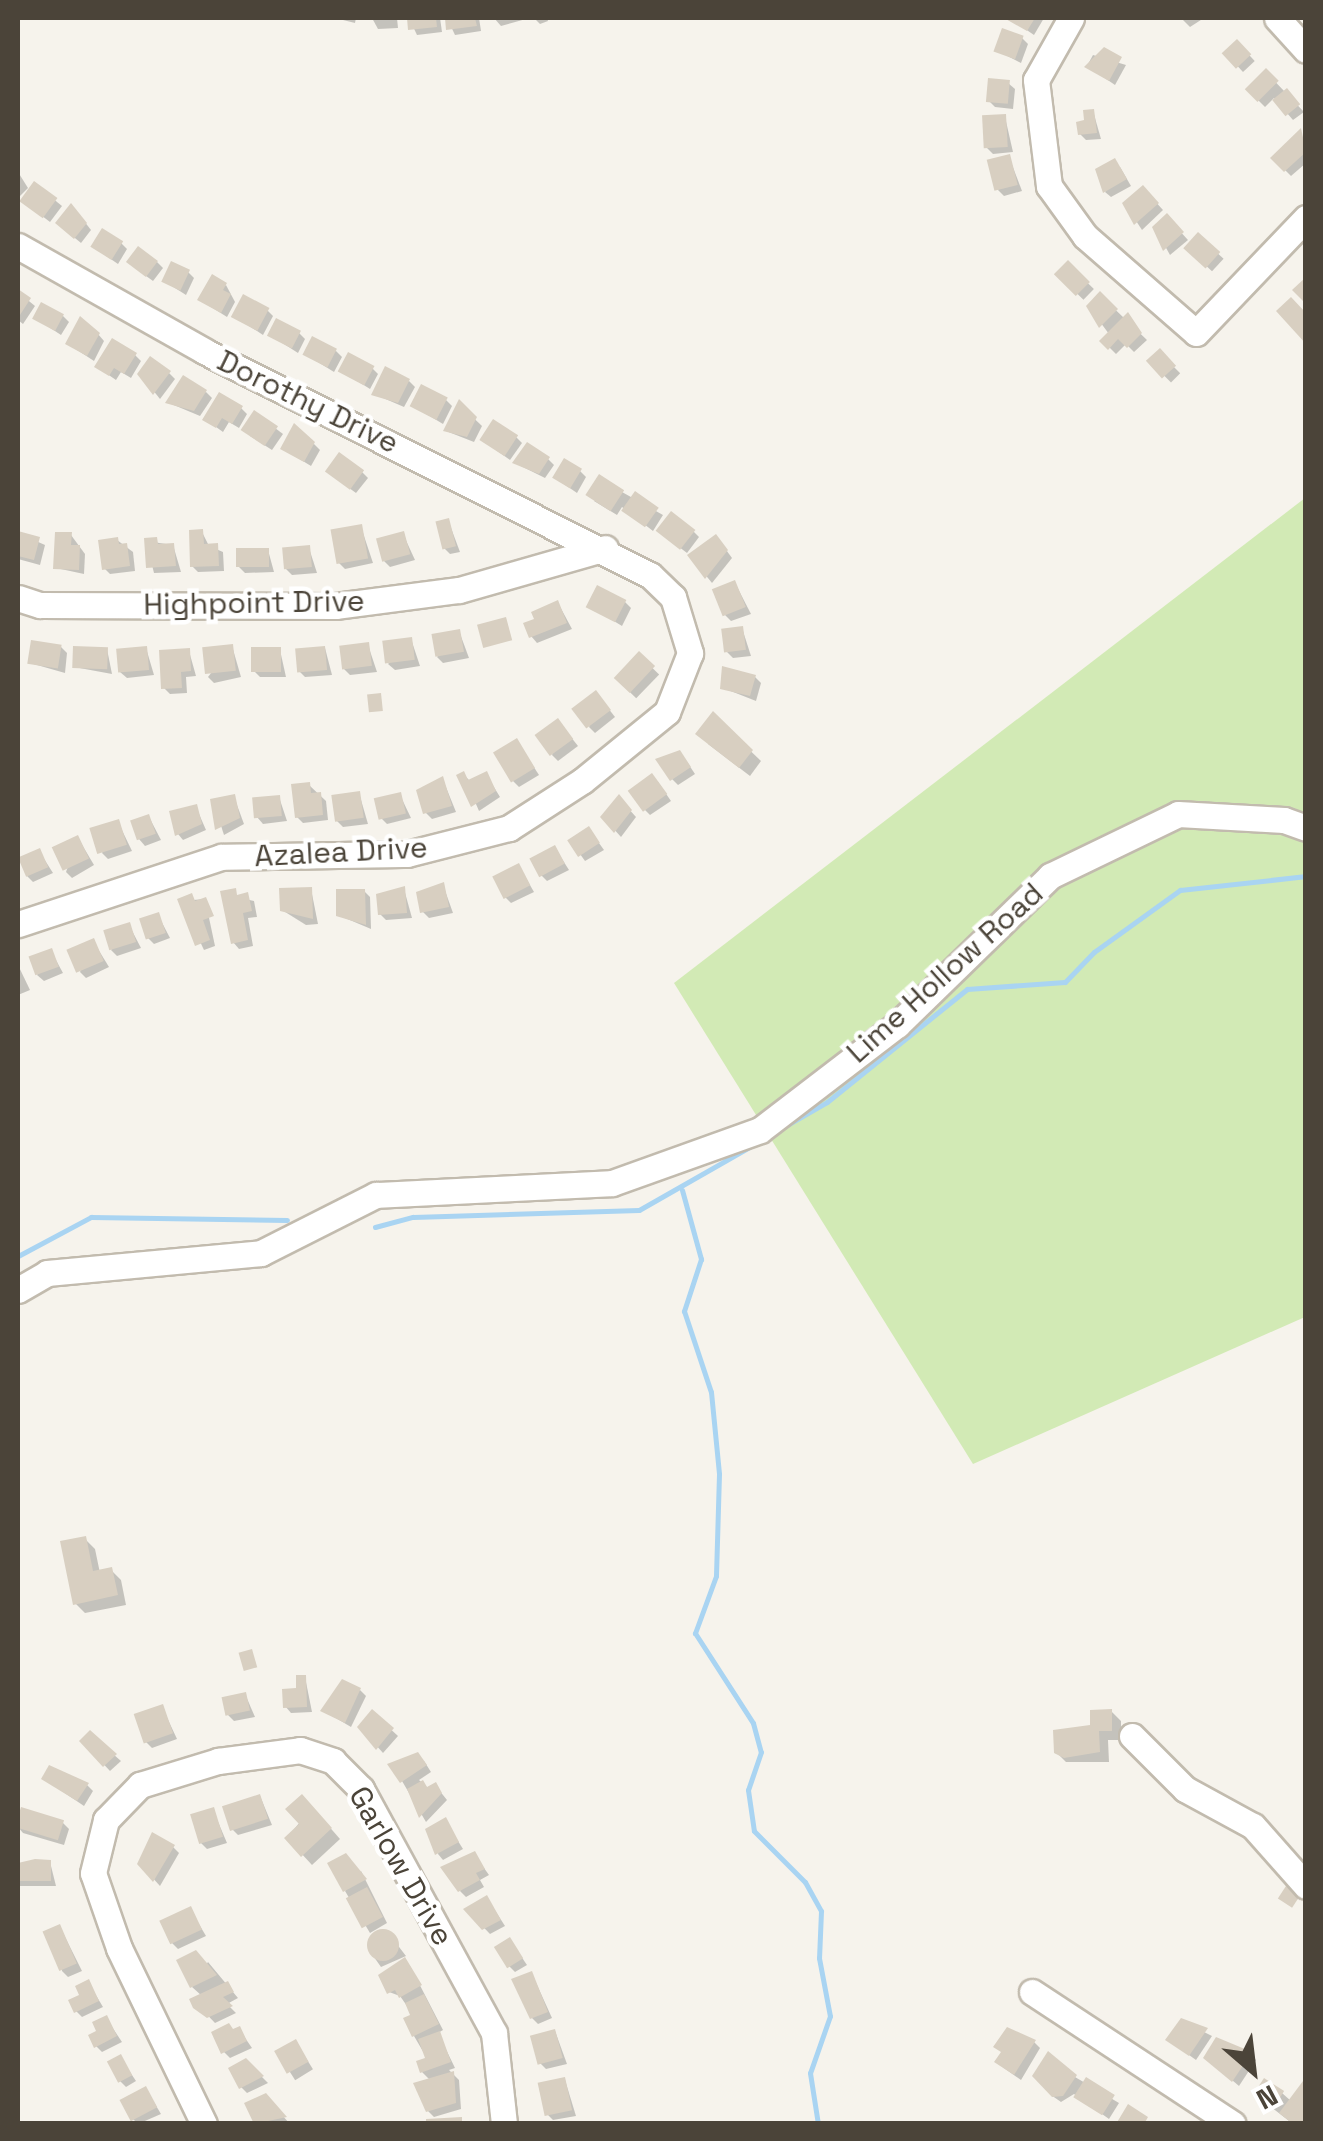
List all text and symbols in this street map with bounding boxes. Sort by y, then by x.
street label: Dorothy Drive [212,343,404,461]
street label: Highpoint Drive [143,583,365,623]
street label: Azalea Drive [253,829,429,875]
street label: Lime Hollow Road [839,875,1051,1071]
street label: Garlow Drive [341,1780,461,1952]
north arrow [1203,2021,1303,2121]
text: N [1250,2077,1284,2118]

